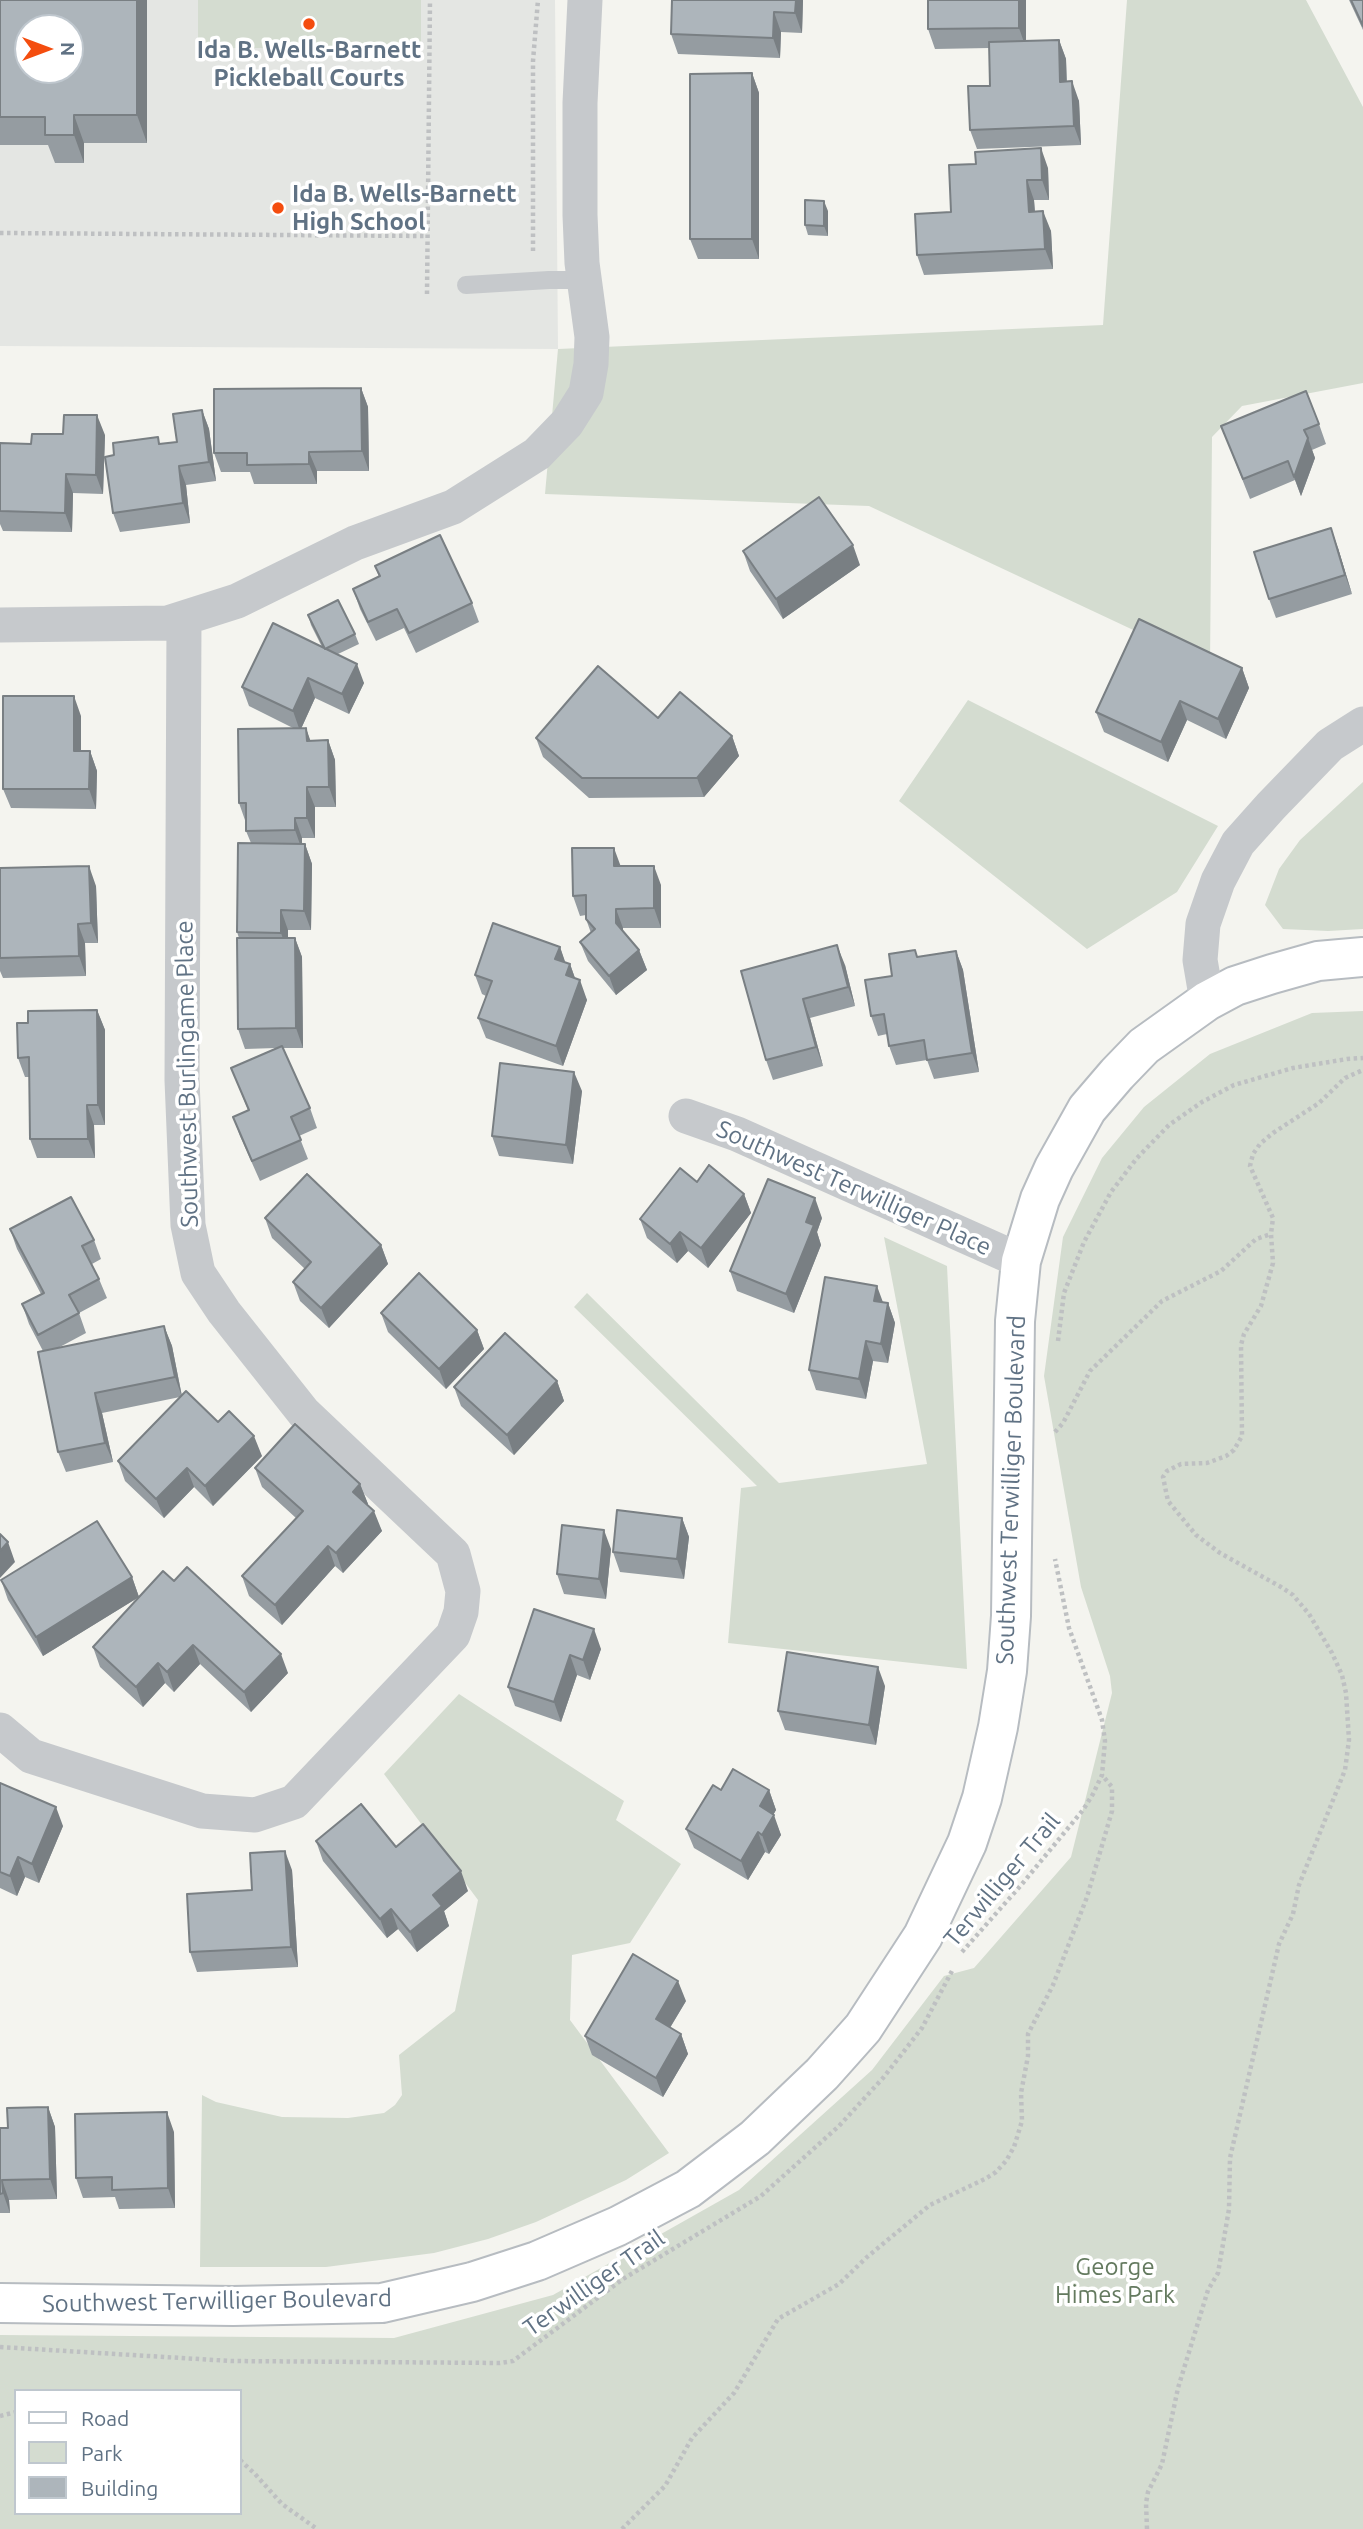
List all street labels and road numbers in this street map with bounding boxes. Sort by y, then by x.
street label: Southwest Burlingame Place [170,920,204,1228]
street label: Southwest Terwilliger Place [712,1114,996,1262]
street label: Southwest Terwilliger Boulevard [991,1315,1031,1665]
street label: Terwilliger Trail [938,1807,1066,1953]
street label: Terwilliger Trail [518,2224,670,2342]
street label: Southwest Terwilliger Boulevard [42,2284,392,2318]

